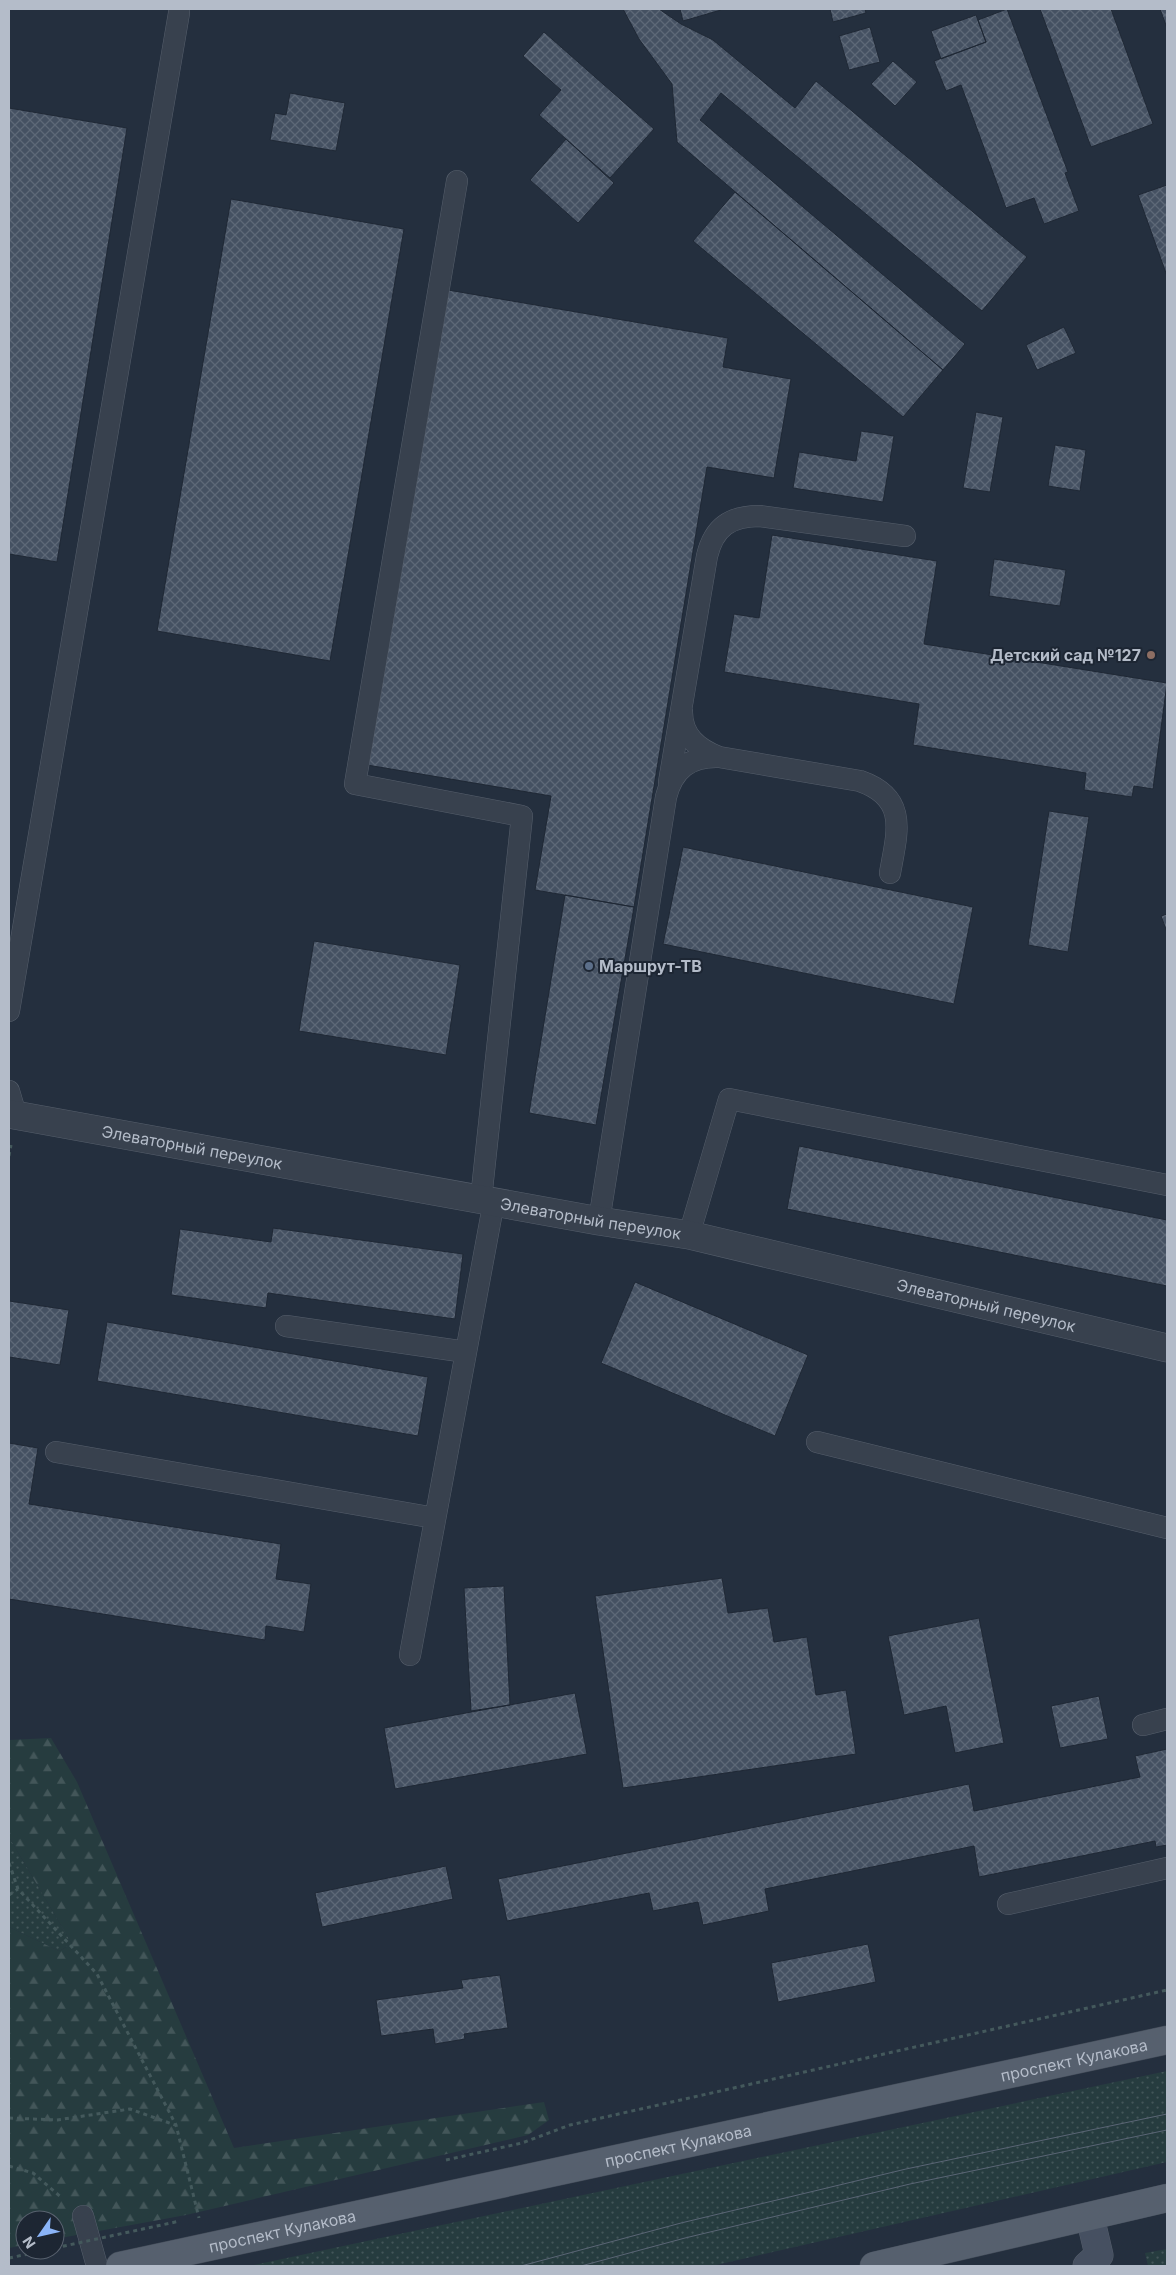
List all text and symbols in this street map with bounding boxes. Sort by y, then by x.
place label: Детский сад №127 [990,645,1141,665]
marker: Детский сад №127 [1145,649,1157,661]
place label: Маршрут-ТВ [599,956,702,976]
marker: Маршрут-ТВ [583,960,595,972]
street label: Элеваторный переулок [100,1121,284,1173]
street label: Элеваторный переулок [499,1193,683,1244]
street label: Элеваторный переулок [895,1274,1078,1336]
street label: проспект Кулакова [999,2034,1149,2086]
street label: проспект Кулакова [603,2120,753,2171]
street label: проспект Кулакова [207,2205,358,2257]
north arrow [15,2210,65,2260]
text: N [19,2233,39,2252]

